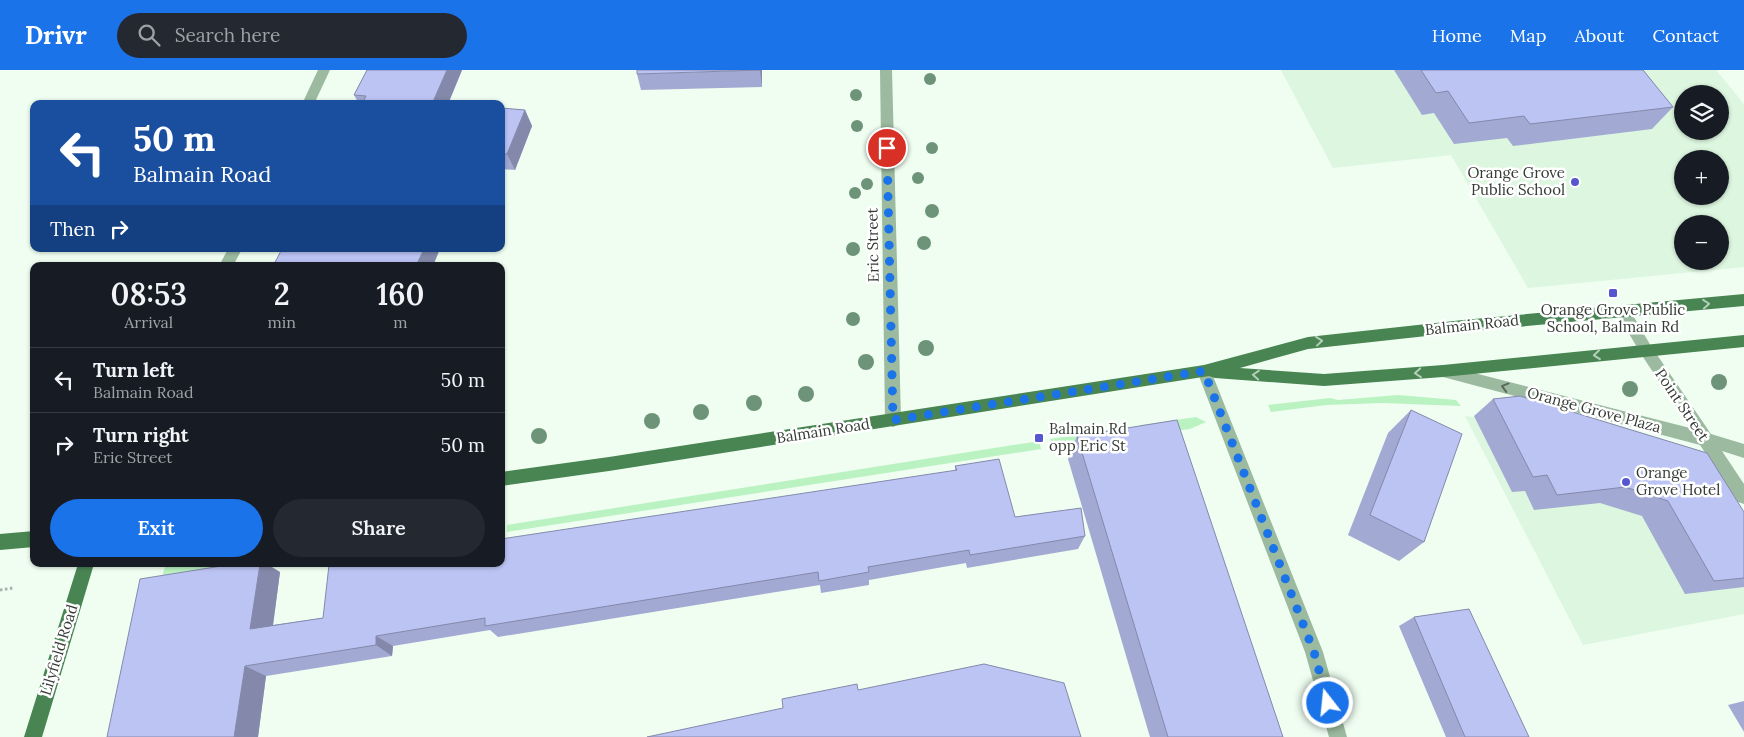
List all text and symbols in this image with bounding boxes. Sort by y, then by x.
search box [117,13,467,58]
text: Drivr [25,20,87,51]
icon: search [135,21,163,49]
text: Search here [175,23,280,47]
text: Home [1432,24,1482,47]
text: Map [1510,24,1546,47]
text: About [1574,24,1624,47]
text: Contact [1652,24,1719,47]
map controls [1674,85,1729,270]
button: layers [1674,85,1729,140]
text: 50 m [133,116,216,161]
icon: left [50,120,115,185]
pin [866,127,908,169]
icon: arrive [873,134,901,162]
button: + [1674,150,1729,205]
text: Balmain Road [133,160,271,188]
place label: Orange Grove Public School [1467,163,1565,199]
marker: Orange Grove Public School [1569,176,1581,188]
street label: Eric Street [862,207,883,282]
icon: right [105,215,133,243]
button: − [1674,215,1729,270]
text: Then [50,217,95,241]
text: 08:53 [110,275,187,313]
text: 2 [274,275,290,313]
text: 160 [377,275,424,313]
marker: Orange Grove Public School, Balmain Rd [1607,287,1619,299]
one-way arrow [1703,298,1711,309]
place label: Orange Grove Public School, Balmain Rd [1541,300,1685,336]
street label: Balmain Road [1424,310,1520,339]
text: Arrival [124,312,173,332]
text: min [268,312,296,332]
text: m [393,312,408,332]
one-way arrow [1315,336,1323,347]
one-way arrow [1593,349,1601,360]
text: Turn left [93,358,174,382]
street label: Point Street [1651,365,1714,445]
icon: left [50,366,78,394]
one-way arrow [1414,367,1422,378]
text: 50 m [441,368,485,392]
one-way arrow [1252,370,1260,381]
text: Balmain Road [93,382,194,402]
one-way arrow [1501,382,1510,393]
street label: Orange Grove Plaza [1525,383,1663,437]
street label: Balmain Road [775,414,871,447]
place label: Balmain Rd opp Eric St [1049,419,1127,455]
text: Turn right [93,423,189,447]
icon: right [50,431,78,459]
marker: Balmain Rd opp Eric St [1033,432,1045,444]
text: 50 m [441,433,485,457]
text: Eric Street [93,447,172,467]
place label: Orange Grove Hotel [1636,463,1720,499]
marker: Orange Grove Hotel [1620,476,1632,488]
button: Exit [50,499,263,557]
button: Share [273,499,485,557]
street label: Lilyfield Road [36,602,81,698]
position arrow [1301,676,1353,728]

